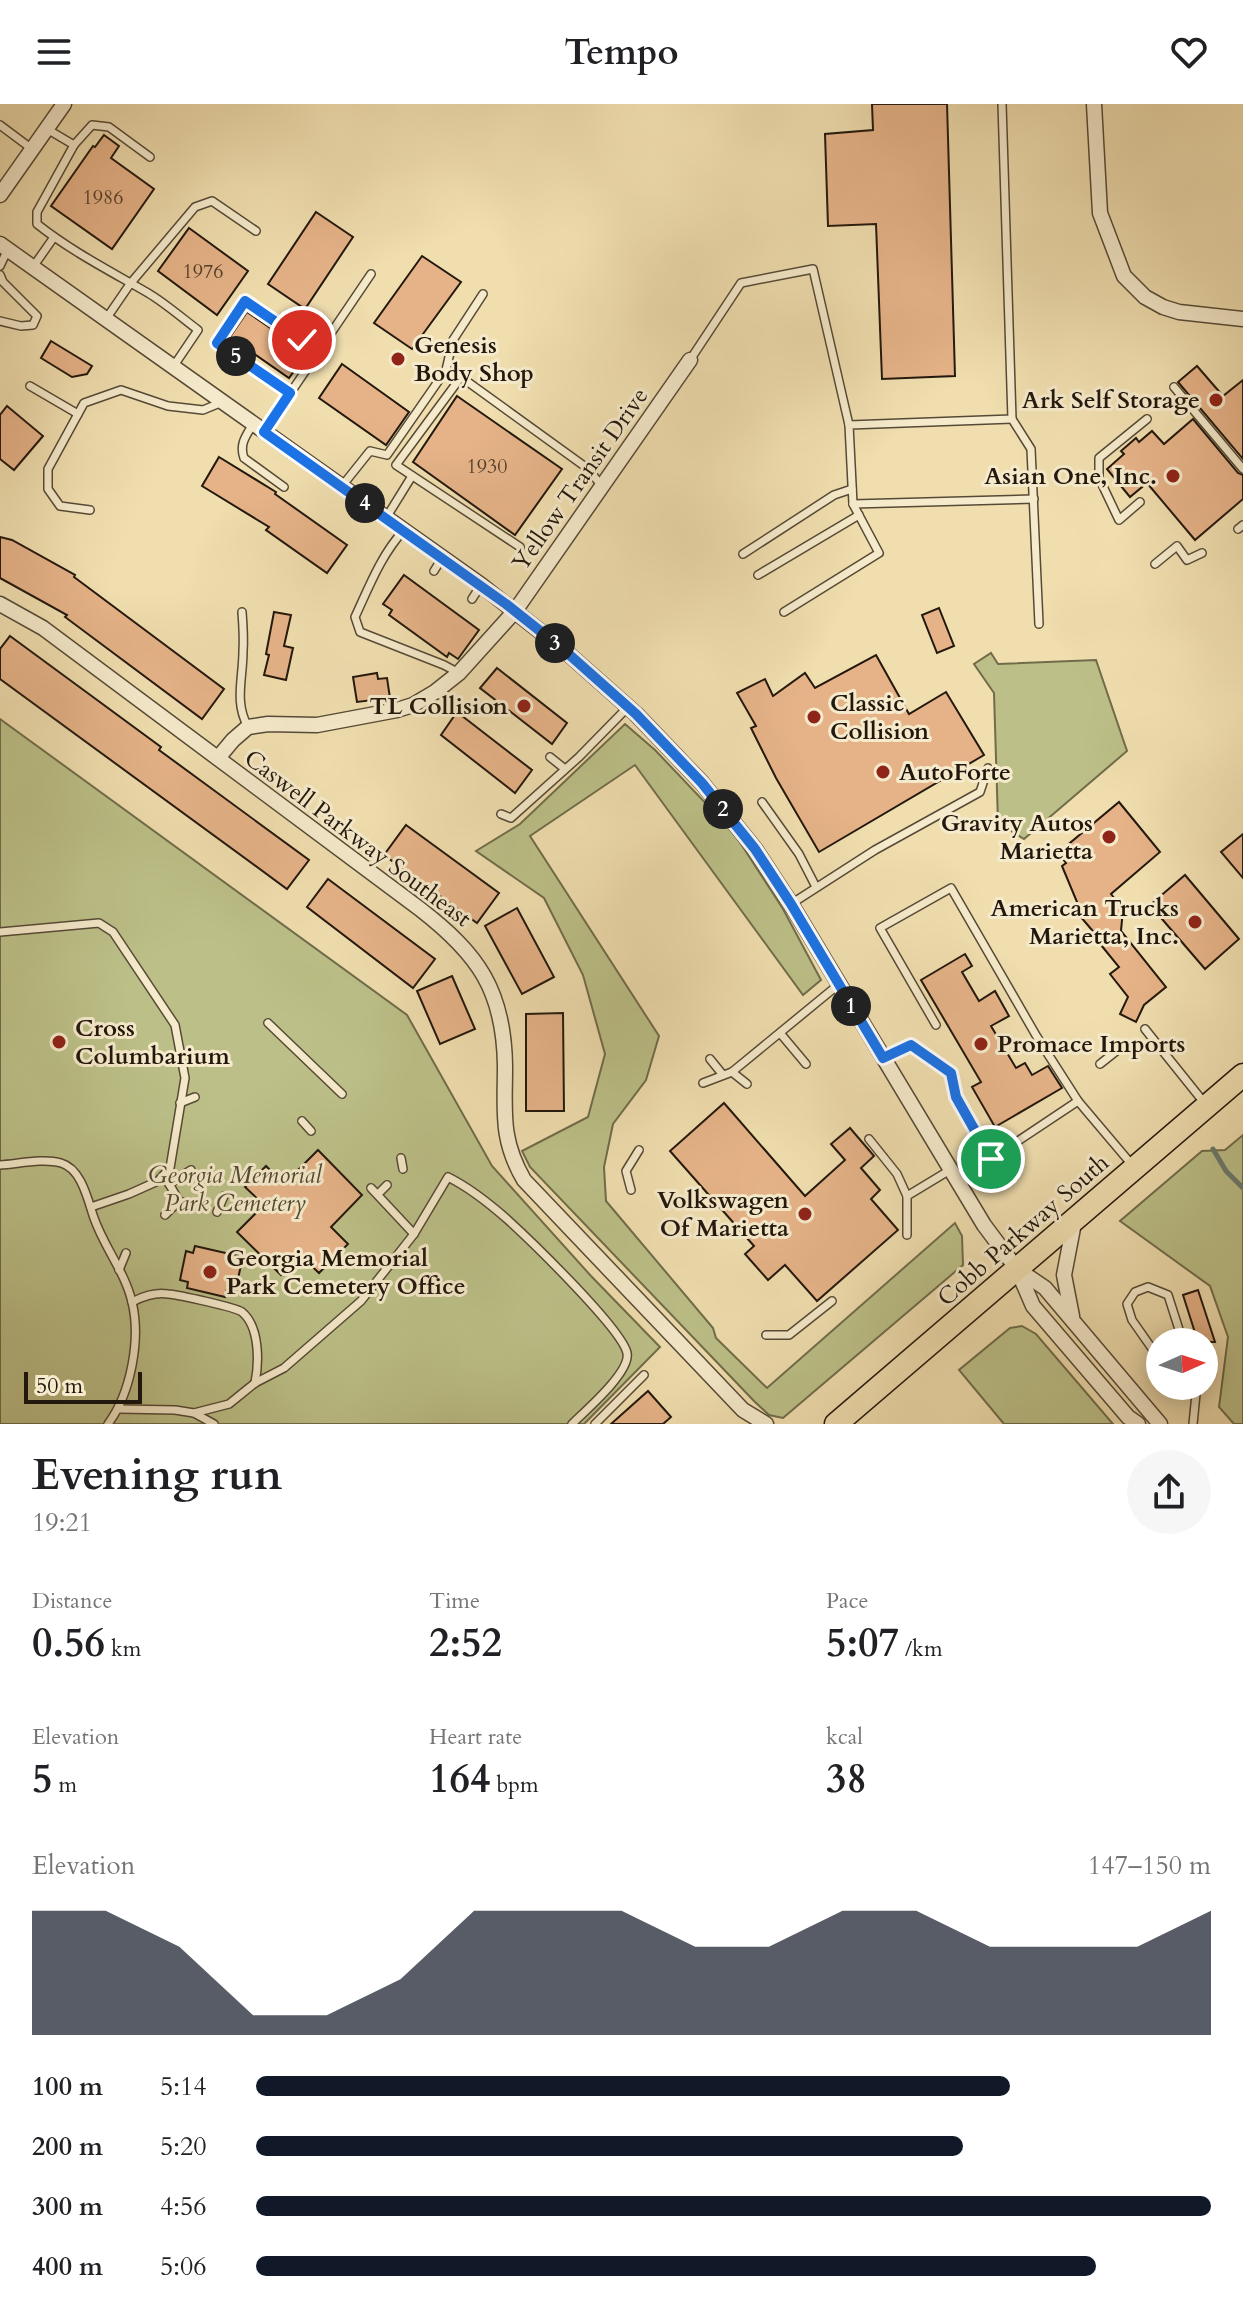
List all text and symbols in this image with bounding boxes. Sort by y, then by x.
text: Tempo [564,28,679,77]
icon: menu [32,30,76,74]
icon: heart [1167,30,1211,74]
house number: 1986 [83,184,123,211]
house number: 1976 [183,258,223,285]
pin [268,306,336,374]
icon: check [280,318,324,362]
place label: Genesis Body Shop [414,329,534,390]
pin: 5 [216,336,256,376]
text: 5 [230,341,242,371]
marker: Genesis Body Shop [389,350,407,368]
street label: Yellow Transit Drive [505,381,656,578]
place label: Ark Self Storage [1022,384,1200,417]
marker: Ark Self Storage [1207,391,1225,409]
house number: 1930 [467,453,507,480]
place label: Asian One, Inc. [984,460,1157,493]
marker: Asian One, Inc. [1164,467,1182,485]
pin: 4 [345,483,385,523]
text: 4 [359,488,371,518]
pin: 3 [535,623,575,663]
text: 3 [549,628,561,658]
place label: Classic Collision [830,687,930,748]
place label: TL Collision [370,690,509,723]
marker: TL Collision [515,697,533,715]
marker: Classic Collision [805,708,823,726]
street label: Caswell Parkway Southeast [237,742,478,935]
place label: AutoForte [899,756,1011,789]
marker: AutoForte [874,763,892,781]
pin: 2 [703,789,743,829]
text: 2 [717,794,729,824]
place label: Gravity Autos Marietta [941,807,1093,868]
marker: Gravity Autos Marietta [1100,828,1118,846]
place label: American Trucks Marietta, Inc. [991,892,1179,953]
marker: American Trucks Marietta, Inc. [1186,913,1204,931]
pin: 1 [831,986,871,1026]
text: 1 [845,991,857,1021]
place label: Cross Columbarium [75,1012,231,1073]
place label: Promace Imports [997,1028,1185,1061]
marker: Cross Columbarium [50,1033,68,1051]
marker: Promace Imports [972,1035,990,1053]
pin [957,1125,1025,1193]
icon: arrive [969,1137,1013,1181]
street label: Cobb Parkway South [930,1147,1116,1314]
park label: Georgia Memorial Park Cemetery [148,1159,323,1220]
place label: Volkswagen Of Marietta [657,1184,790,1245]
marker: Volkswagen Of Marietta [796,1205,814,1223]
place label: Georgia Memorial Park Cemetery Office [226,1242,466,1303]
marker: Georgia Memorial Park Cemetery Office [201,1263,219,1281]
north arrow [1146,1328,1218,1400]
map controls [1146,1328,1218,1400]
scale bar [24,1368,142,1404]
text: 50 m [36,1371,83,1401]
text: Evening run [32,1445,282,1505]
button: share [1127,1450,1211,1534]
text: 19:21 [32,1505,92,1540]
text: Distance [32,1586,112,1616]
text: Time [429,1586,480,1616]
text: Pace [826,1586,869,1616]
text: 0.56 [32,1616,105,1671]
text: 2:52 [429,1616,502,1671]
text: 5:07 [826,1616,899,1671]
text: km [105,1634,141,1664]
text: /km [899,1634,943,1664]
text: Elevation [32,1722,119,1752]
text: Heart rate [429,1722,522,1752]
text: kcal [826,1722,863,1752]
text: 5 [32,1752,53,1807]
text: 164 [429,1752,490,1807]
text: 38 [826,1752,867,1807]
text: m [53,1770,77,1800]
text: bpm [490,1770,539,1800]
text: Elevation [32,1848,135,1883]
text: 147–150 m [1088,1848,1211,1883]
text: 100 m [32,2069,103,2104]
text: 5:14 [160,2069,207,2104]
text: 200 m [32,2129,103,2164]
text: 5:20 [160,2129,207,2164]
text: 300 m [32,2189,103,2224]
text: 4:56 [160,2189,207,2224]
text: 400 m [32,2249,103,2284]
text: 5:06 [160,2249,207,2284]

